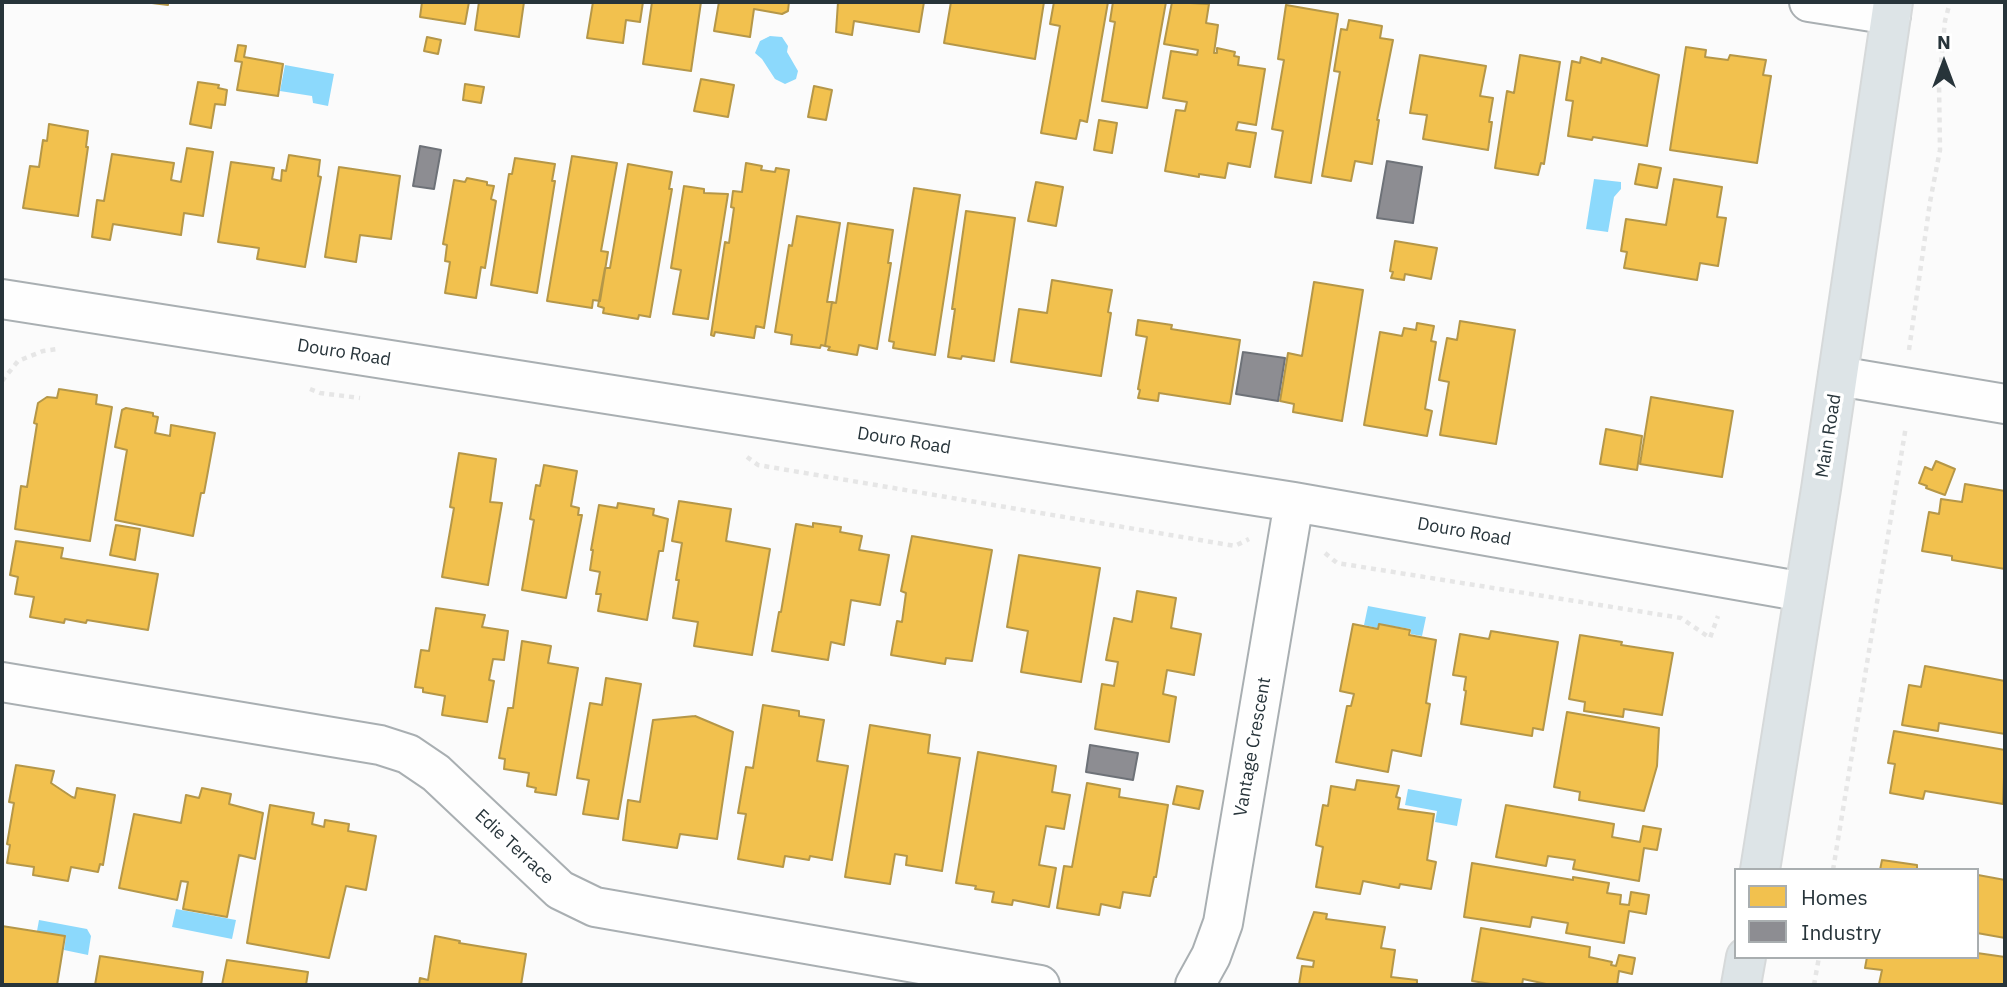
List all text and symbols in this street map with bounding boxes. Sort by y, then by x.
north arrow [1909,28,1979,98]
text: N [1937,30,1951,54]
street label: Douro Road [296,335,392,371]
street label: Main Road [1812,393,1846,479]
street label: Douro Road [856,423,952,459]
street label: Douro Road [1416,513,1512,551]
street label: Vantage Crescent [1230,675,1276,819]
street label: Edie Terrace [470,805,558,889]
legend [1734,868,1979,959]
text: Homes [1801,883,1868,911]
text: Industry [1801,918,1881,946]

